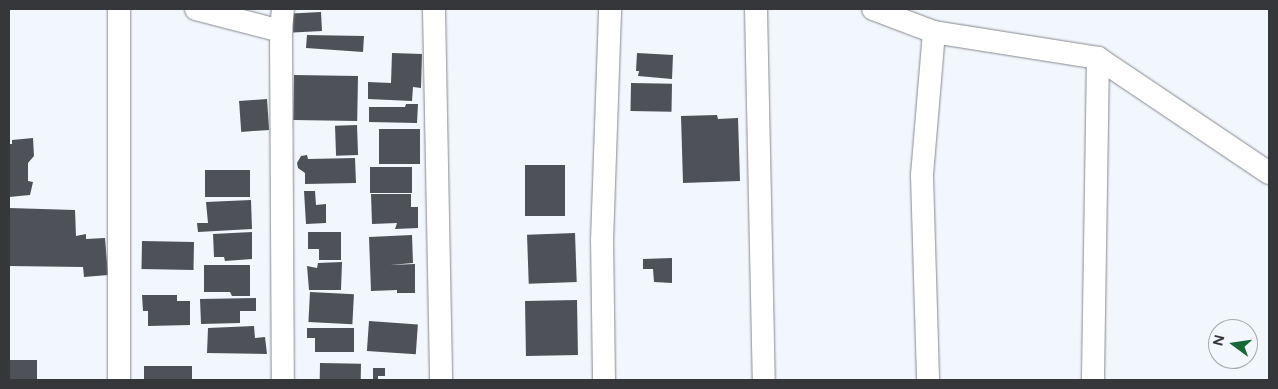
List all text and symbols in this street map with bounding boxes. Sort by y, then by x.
north arrow [1208,319,1258,369]
text: N [1209,333,1228,348]

